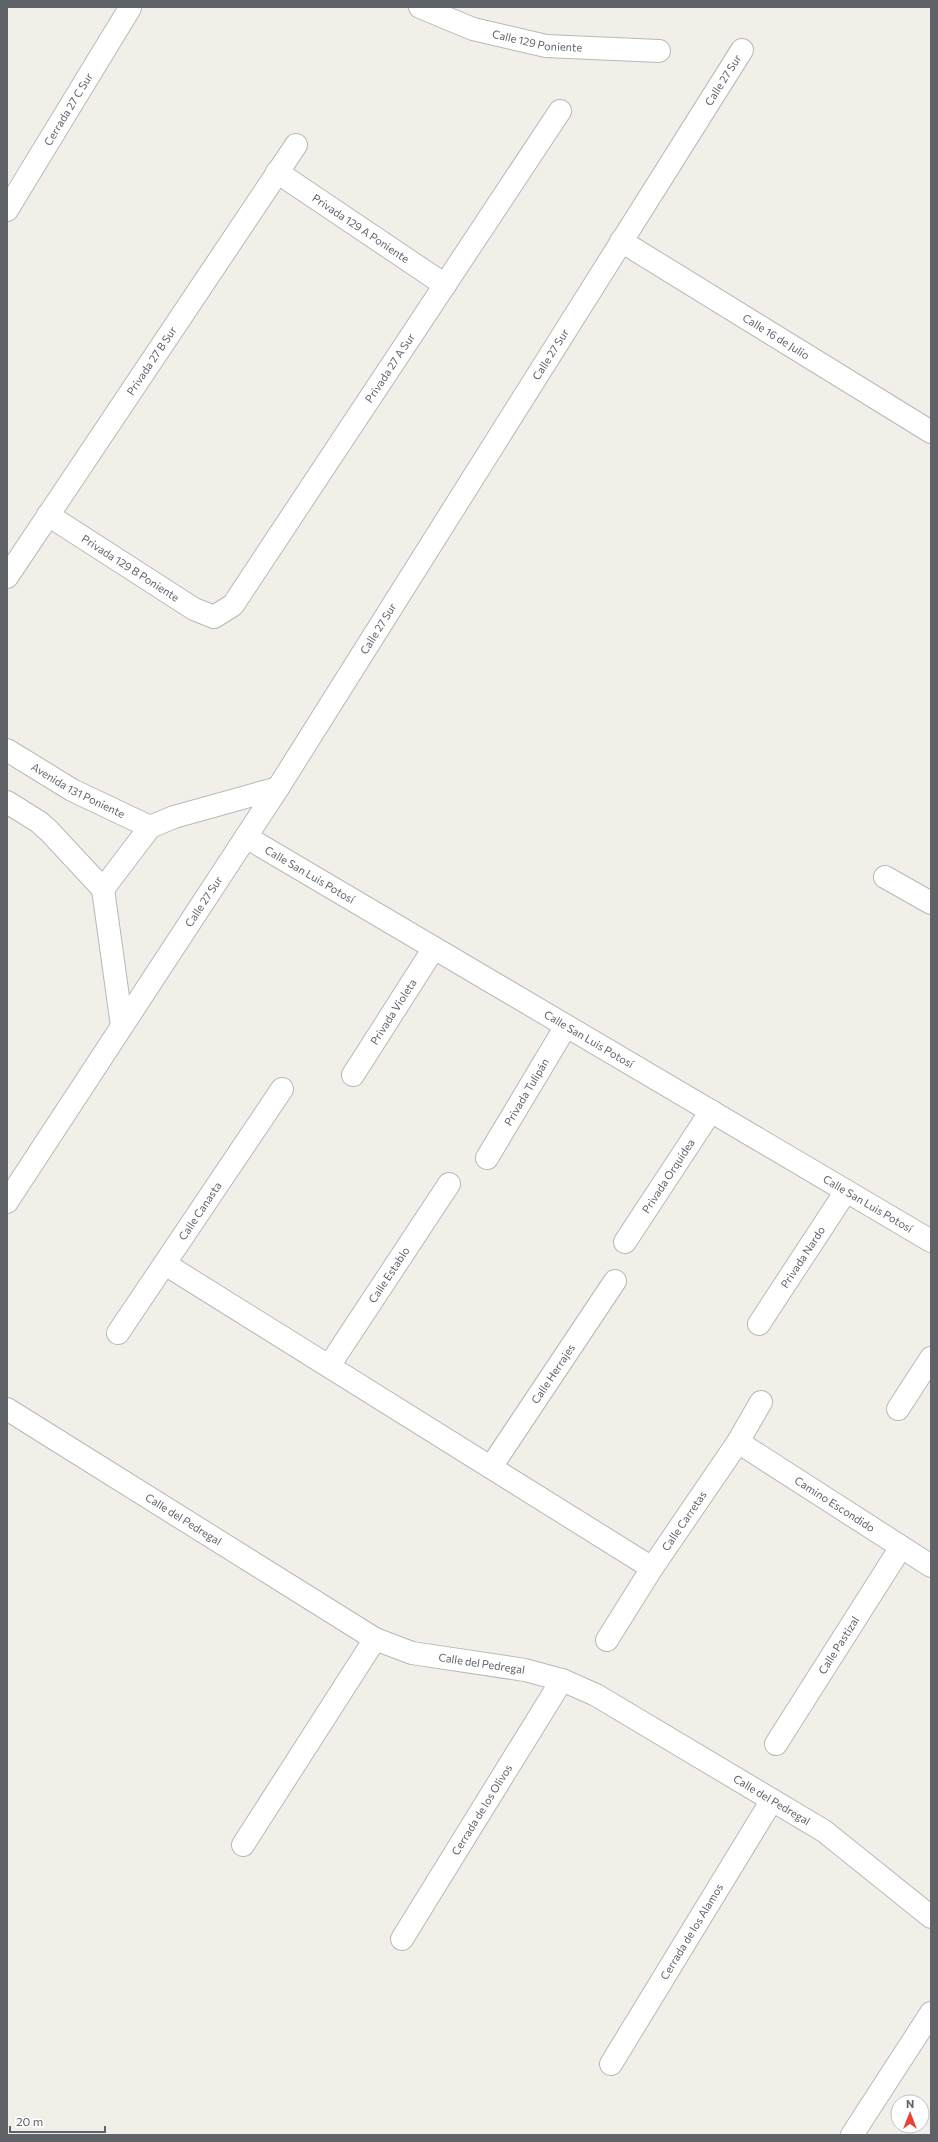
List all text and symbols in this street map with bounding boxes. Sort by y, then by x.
street label: Calle 129 Poniente [491,27,583,54]
street label: Calle 27 Sur [702,51,744,108]
street label: Cerrada 27 C Sur [41,70,95,148]
street label: Privada 129 A Poniente [310,191,412,265]
street label: Calle 16 de Julio [740,311,812,362]
street label: Privada 27 B Sur [124,323,179,397]
street label: Calle 27 Sur [529,326,571,382]
street label: Privada 27 A Sur [362,330,417,405]
street label: Privada 129 B Poniente [80,531,182,604]
street label: Calle 27 Sur [357,600,399,656]
street label: Avenida 131 Poniente [29,760,127,820]
street label: Calle San Luis Potosí [263,843,358,906]
street label: Calle 27 Sur [182,873,225,929]
street label: Privada Violeta [367,976,419,1047]
street label: Calle San Luis Potosí [542,1007,637,1071]
street label: Privada Tulipán [501,1056,551,1128]
street label: Privada Orquídea [639,1136,697,1215]
street label: Calle San Luis Potosí [821,1172,916,1235]
street label: Calle Canasta [175,1179,224,1242]
street label: Privada Nardo [778,1223,827,1290]
street label: Calle Establo [365,1244,412,1305]
street label: Calle Herrajes [528,1341,577,1406]
street label: Camino Escondido [792,1473,878,1535]
street label: Calle Carretas [659,1488,709,1553]
street label: Calle del Pedregal [143,1490,224,1547]
street label: Calle Pastizal [815,1614,861,1676]
street label: Calle del Pedregal [438,1650,526,1676]
street label: Cerrada de los Olivos [449,1762,514,1857]
street label: Calle del Pedregal [731,1772,813,1827]
street label: Cerrada de los Alamos [657,1881,725,1982]
north arrow [890,2094,930,2134]
text: N [906,2097,914,2110]
scale bar [10,2108,105,2134]
text: 20 m [16,2114,43,2128]

